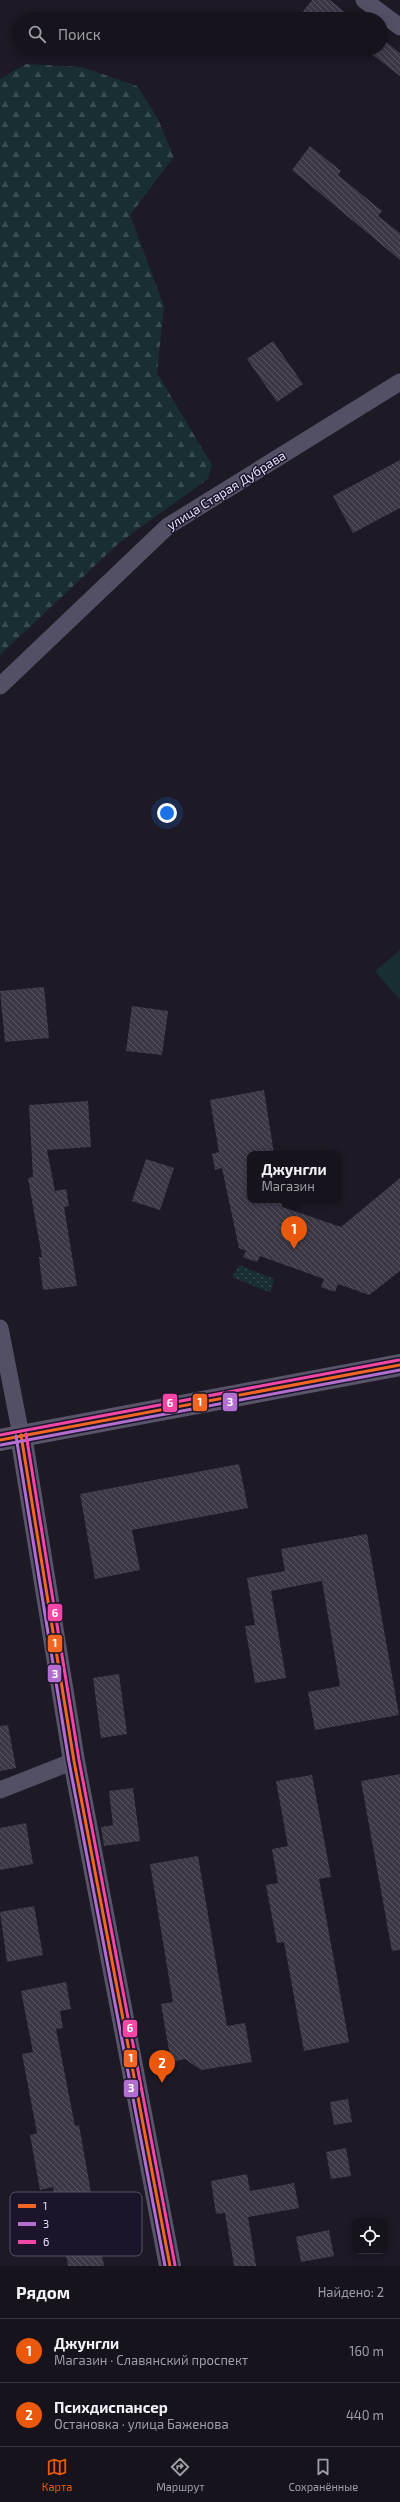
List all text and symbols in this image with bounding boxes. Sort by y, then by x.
search box [12,12,388,56]
icon: search [26,23,48,45]
text: Поиск [58,25,101,43]
street label: улица Старая Дубрава [164,447,288,533]
your location [157,803,177,823]
popup [247,1151,341,1203]
text: Джунгли [261,1160,327,1178]
text: Магазин [261,1178,315,1194]
pin: 1 [281,1216,307,1249]
line badge: 3 [222,1392,238,1412]
line badge: 6 [162,1393,178,1413]
line badge: 1 [192,1393,208,1412]
text: 1 [198,1395,202,1408]
text: 3 [227,1395,233,1408]
text: 6 [167,1396,174,1409]
line badge: 6 [47,1603,63,1622]
text: 6 [52,1606,59,1619]
line badge: 1 [47,1634,63,1653]
text: 1 [53,1636,57,1649]
line badge: 3 [47,1664,62,1683]
text: 3 [52,1667,58,1680]
line badge: 6 [122,2019,138,2038]
text: 6 [127,2021,134,2034]
line badge: 1 [123,2049,138,2068]
pin: 2 [149,2050,175,2083]
text: 1 [129,2051,133,2064]
line badge: 3 [123,2079,139,2098]
text: 3 [128,2081,134,2094]
legend [10,2192,142,2256]
text: 1 [43,2199,47,2212]
text: 3 [43,2217,49,2230]
map controls [352,2218,388,2254]
button: locate [352,2218,388,2254]
text: 6 [43,2235,49,2248]
text: Рядом [16,2282,70,2302]
text: Найдено: 2 [318,2284,384,2300]
text: Джунгли [54,2334,119,2352]
text: 1 [26,2343,32,2359]
text: 160 m [349,2343,384,2359]
text: Магазин · Славянский проспект [54,2352,248,2368]
text: Психдиспансер [54,2398,168,2416]
text: 2 [25,2407,33,2423]
text: 440 m [346,2407,384,2423]
text: Остановка · улица Баженова [54,2416,229,2432]
tab: Карта [42,2456,72,2493]
tab: Маршрут [156,2456,205,2493]
tab: Сохранённые [288,2456,358,2493]

